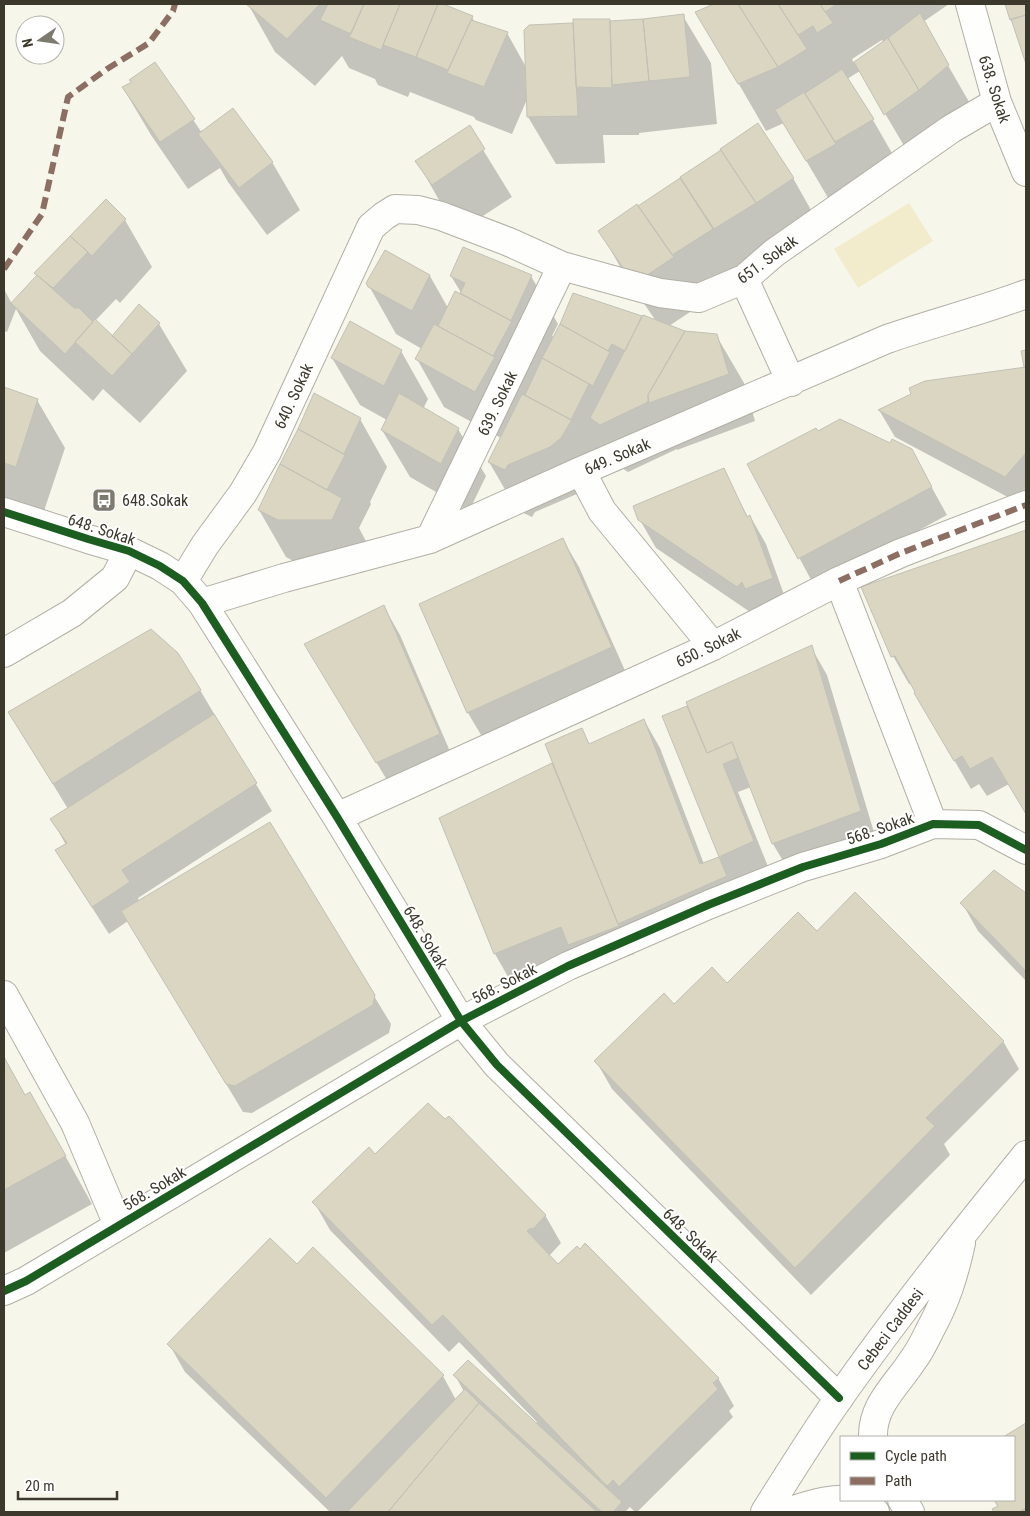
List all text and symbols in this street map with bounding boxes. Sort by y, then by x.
north arrow [15,15,65,65]
text: N [19,37,36,49]
street label: 638. Sokak [975,53,1015,126]
street label: 651. Sokak [733,231,802,288]
street label: 640. Sokak [270,360,317,432]
street label: 639. Sokak [474,367,522,439]
street label: 649. Sokak [581,434,654,479]
bus stop icon: 648.Sokak [91,487,117,513]
place label: 648.Sokak [122,491,189,510]
street label: 648. Sokak [66,510,139,550]
street label: 650. Sokak [673,623,745,671]
street label: 568. Sokak [844,808,917,849]
street label: 648. Sokak [399,902,452,973]
street label: 568. Sokak [469,959,540,1008]
street label: 568. Sokak [119,1162,190,1215]
street label: 648. Sokak [659,1204,723,1267]
street label: Cebeci Caddesi [853,1285,927,1374]
legend [840,1436,1015,1501]
text: Cycle path [885,1447,947,1465]
scale bar [18,1468,116,1500]
text: Path [885,1472,912,1490]
text: 20 m [25,1477,55,1495]

